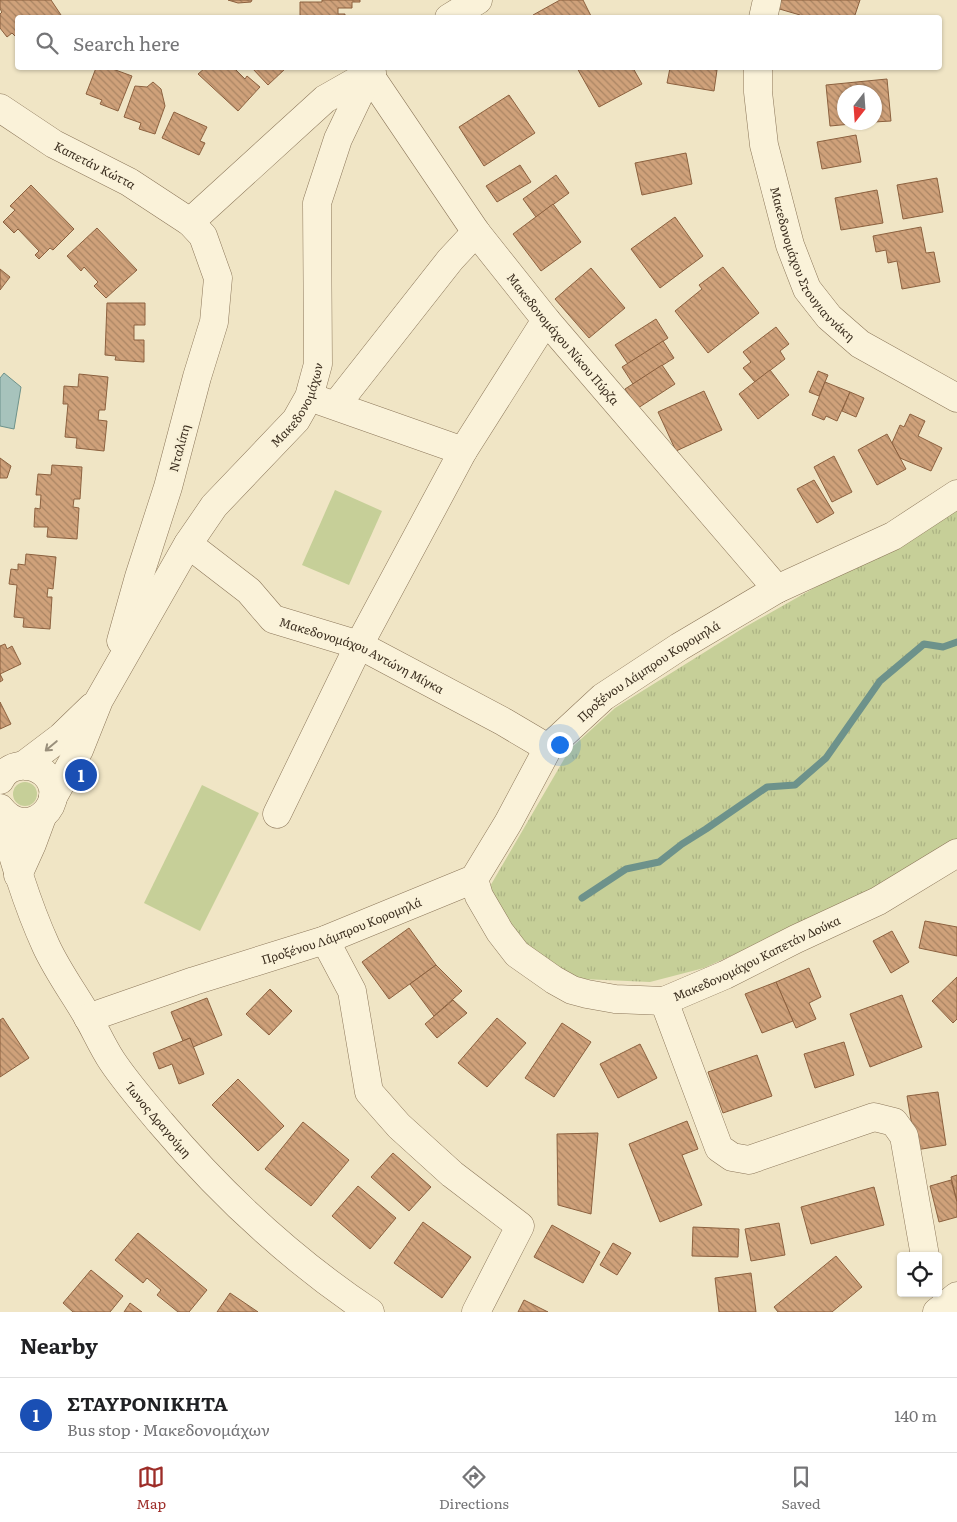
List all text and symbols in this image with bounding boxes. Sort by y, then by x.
search box [15,15,942,70]
icon: search [33,29,61,57]
text: Search here [73,29,180,57]
north arrow [837,85,882,130]
street label: Καπετάν Κώττα [51,137,140,194]
street label: Μακεδονομάχου Στουγιαννάκη [766,184,859,345]
street label: Μακεδονομάχου Νίκου Πύρζα [503,269,624,409]
street label: Μακεδονομάχων [266,360,327,451]
street label: Νταλίπη [164,422,194,474]
street label: Μακεδονομάχου Αντώνη Μίγκα [277,612,448,698]
street label: Προξένου Λάμπρου Κορομηλά [573,616,724,726]
your location [547,732,573,758]
one-way arrow [44,740,57,751]
pin: 1 [65,756,97,794]
street label: Προξένου Λάμπρου Κορομηλά [259,892,425,968]
street label: Μακεδονομάχου Καπετάν Δούκα [670,911,844,1005]
street label: Ίωνος Δραγούμη [120,1077,196,1161]
map controls [897,1252,942,1297]
button: locate [897,1252,942,1297]
text: Nearby [20,1329,98,1360]
text: ΣΤΑΥΡΟΝΙΚΗΤΑ [67,1389,228,1417]
text: 1 [33,1403,39,1427]
text: 140 m [894,1403,937,1427]
text: Bus stop · Μακεδονομάχων [67,1417,270,1441]
tab: Map [136,1463,166,1513]
tab: Directions [439,1463,509,1513]
tab: Saved [782,1463,821,1513]

